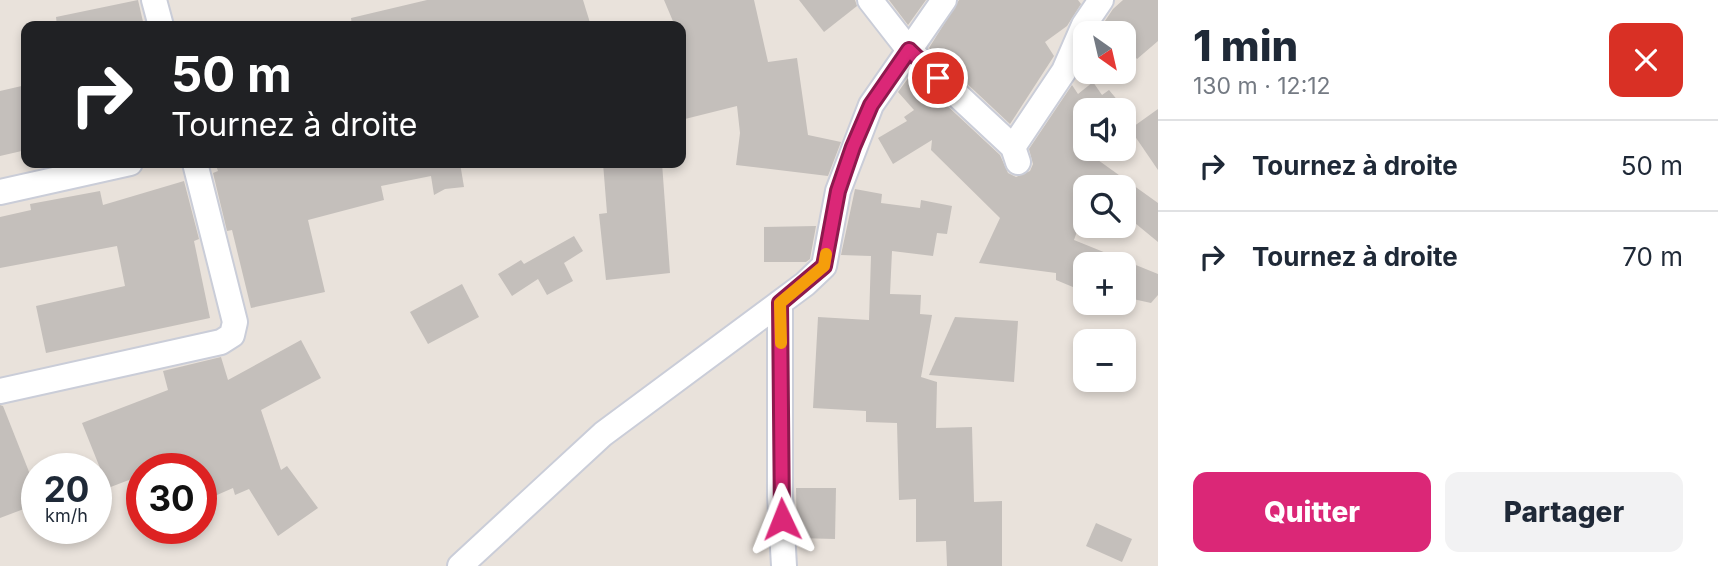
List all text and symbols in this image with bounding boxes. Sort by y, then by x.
text: 1 min [1193,20,1298,71]
north arrow [1073,21,1136,84]
map controls [1073,21,1136,392]
button: close [1609,23,1683,97]
text: 50 m [171,45,292,104]
pin [908,48,968,108]
icon: right [56,49,147,140]
icon: arrive [919,59,957,97]
text: 130 m · 12:12 [1193,72,1331,100]
button: sound [1073,98,1136,161]
text: Tournez à droite [171,105,417,144]
icon: right [1193,147,1231,185]
text: Tournez à droite [1252,150,1458,181]
text: 50 m [1621,150,1683,181]
button: search [1073,175,1136,238]
icon: right [1193,238,1231,276]
text: Tournez à droite [1252,241,1458,272]
text: 70 m [1622,241,1683,272]
button: + [1073,252,1136,315]
button: − [1073,329,1136,392]
speed limit sign: 30 [126,453,217,544]
text: 20 [44,468,89,510]
button: Quitter [1193,472,1431,552]
button: Partager [1445,472,1683,552]
position arrow [745,482,819,556]
text: km/h [45,505,88,526]

